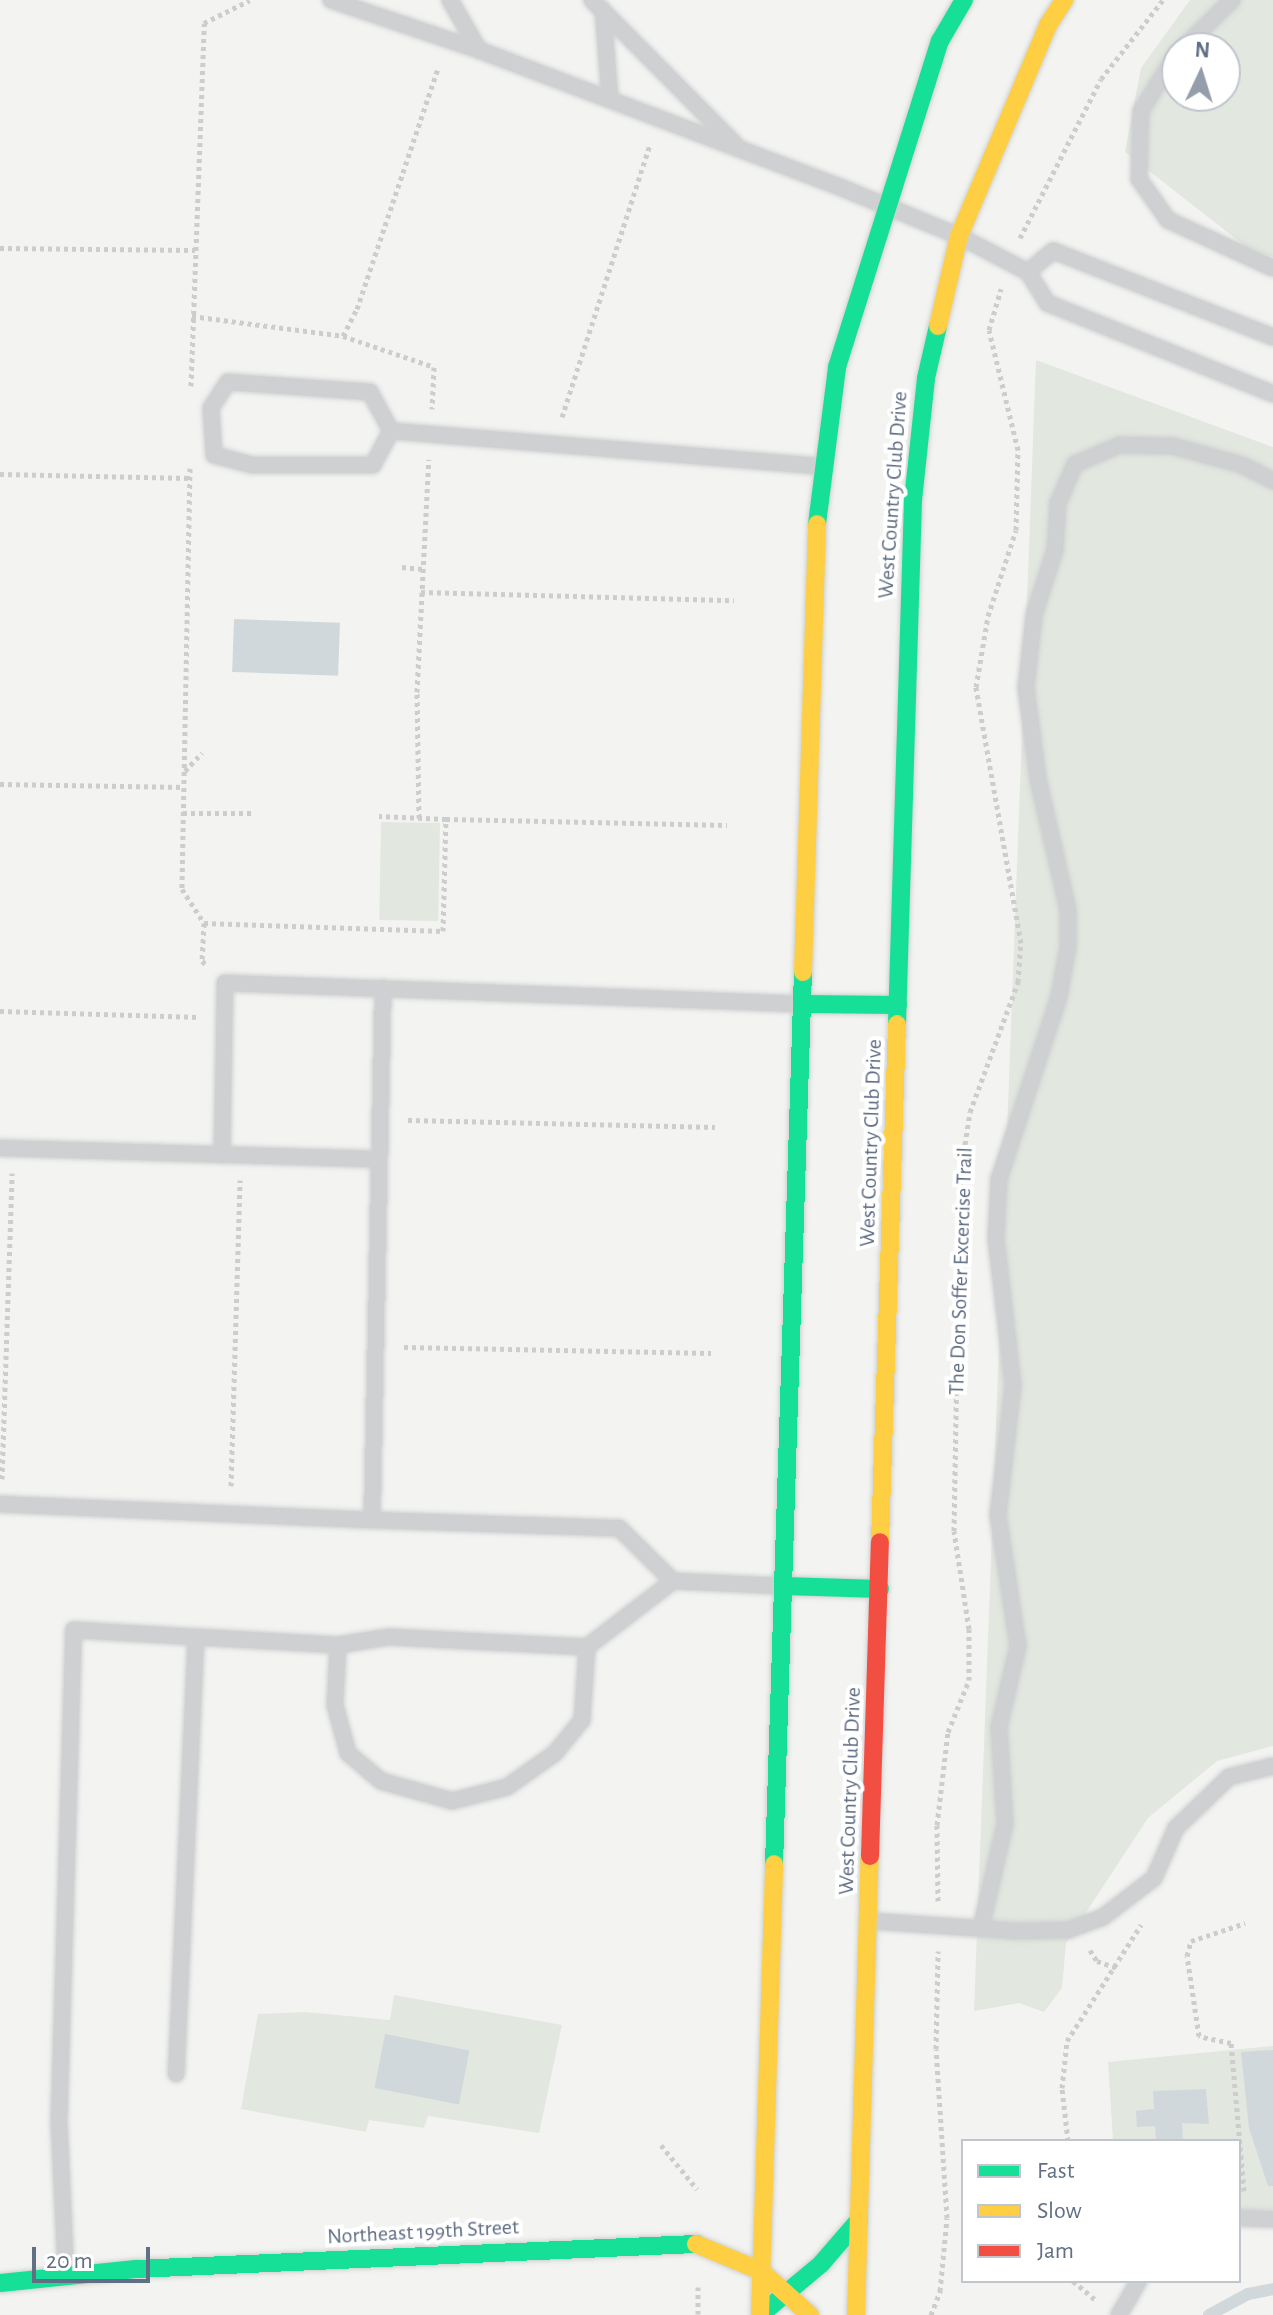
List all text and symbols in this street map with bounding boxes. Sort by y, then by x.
north arrow [1161,32,1241,112]
text: N [1194,39,1211,62]
street label: West Country Club Drive [873,390,913,600]
street label: West Country Club Drive [854,1039,888,1247]
street label: The Don Soffer Excercise Trail [943,1147,979,1395]
street label: West Country Club Drive [833,1687,867,1895]
legend [961,2139,1241,2283]
text: Fast [1037,2159,1074,2183]
text: Slow [1037,2199,1082,2223]
street label: Northeast 199th Street [326,2214,520,2250]
scale bar [36,2231,154,2281]
text: Jam [1037,2239,1074,2263]
text: 20 m [46,2249,93,2273]

